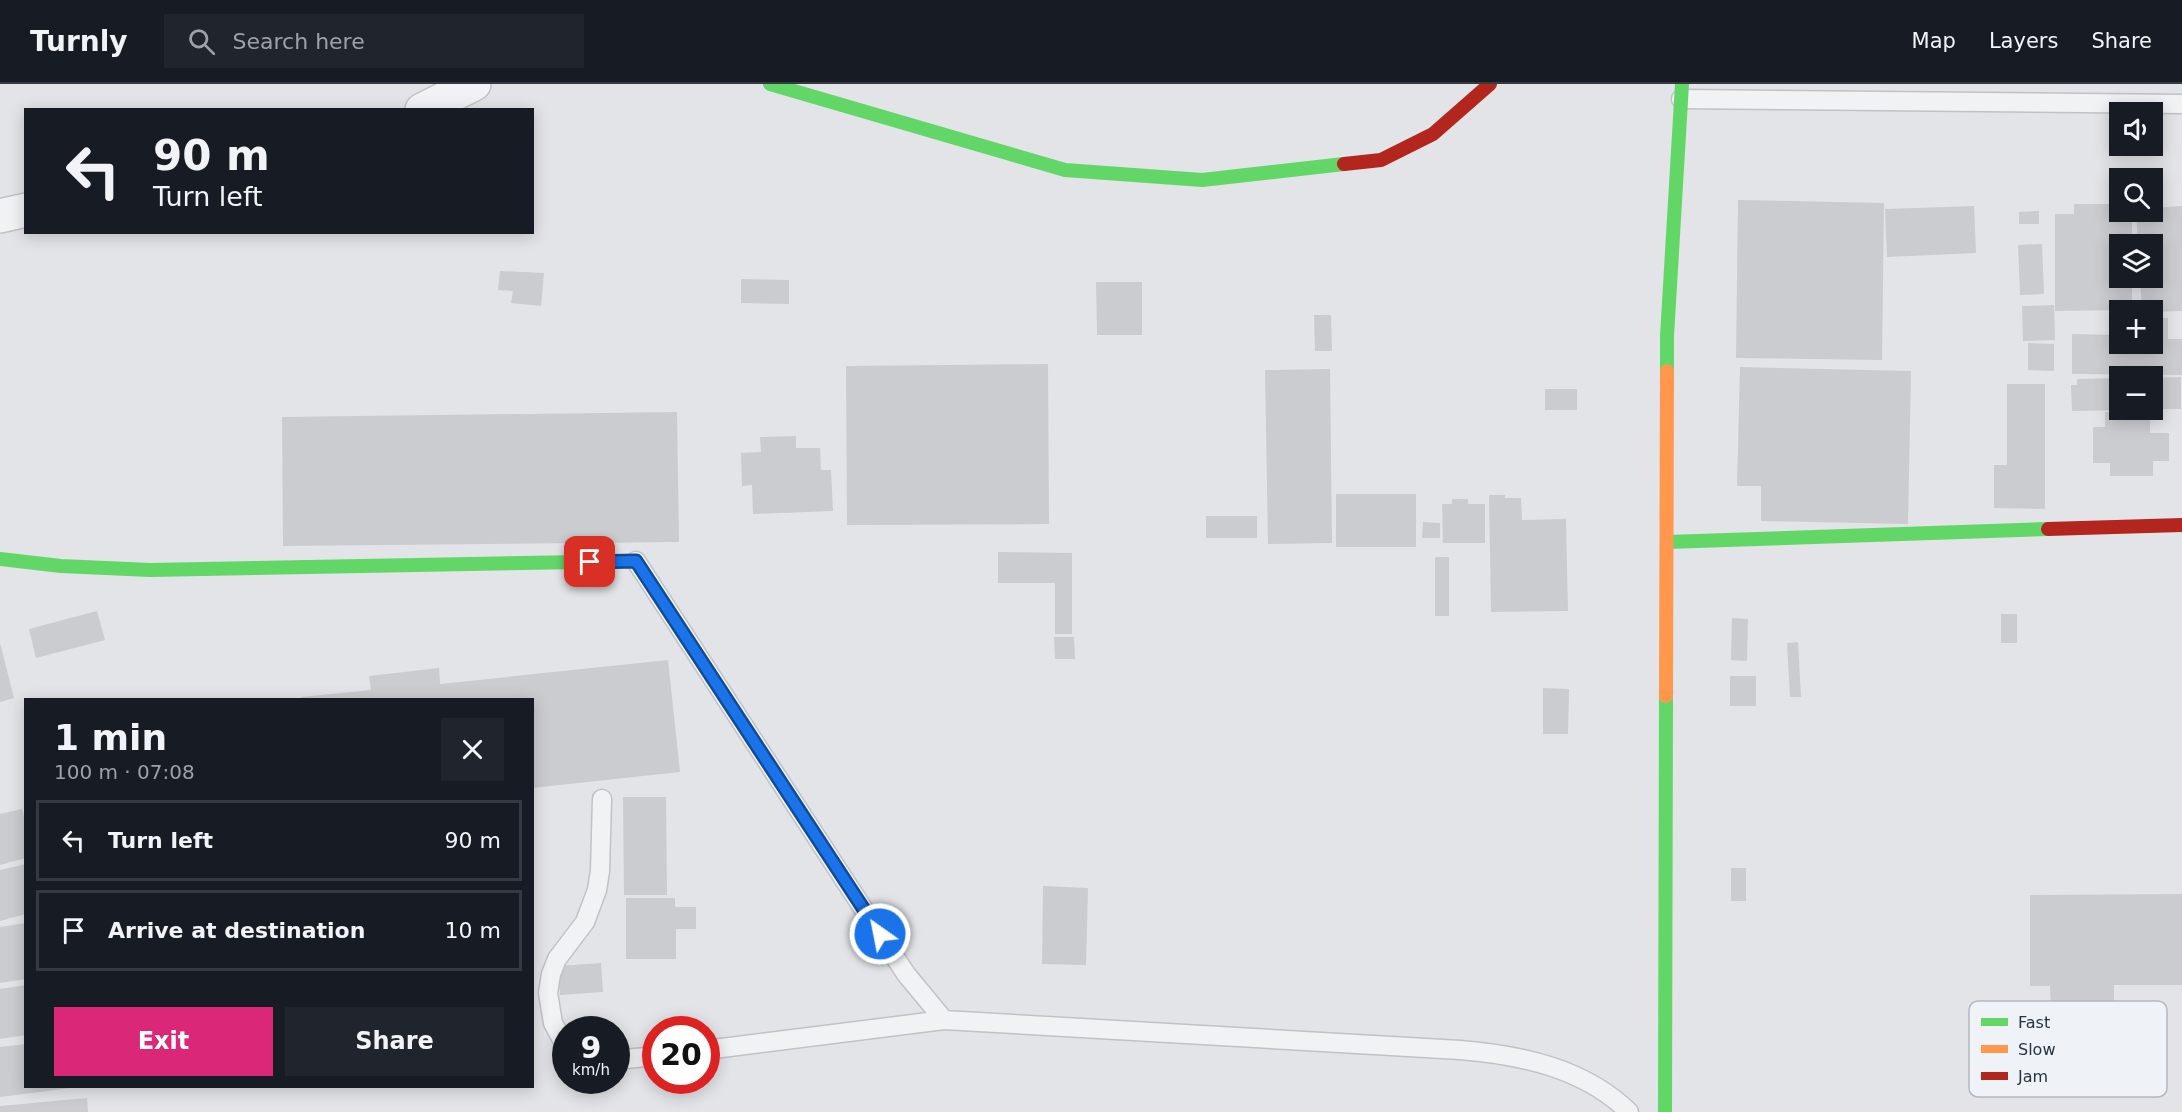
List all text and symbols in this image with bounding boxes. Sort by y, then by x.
search box [164,14,584,68]
text: Turnly [30,25,128,58]
icon: search [185,25,218,58]
text: Search here [233,29,365,54]
text: Map [1912,29,1956,53]
text: Layers [1989,29,2058,53]
text: Share [2091,29,2152,53]
map controls [2109,102,2163,420]
button: sound [2109,102,2163,156]
text: 90 m [153,131,270,180]
icon: left [54,132,132,210]
button: search [2109,168,2163,222]
text: Turn left [153,181,263,212]
button: layers [2109,234,2163,288]
button: + [2109,300,2163,354]
button: − [2109,366,2163,420]
pin [564,536,615,587]
icon: arrive [573,545,606,578]
text: 1 min [54,717,167,758]
button: close [441,718,504,781]
text: 100 m · 07:08 [54,760,195,784]
icon: left [57,824,90,857]
text: Turn left [108,828,213,853]
text: 90 m [445,828,501,853]
position arrow [848,902,912,966]
icon: arrive [57,914,90,947]
text: Arrive at destination [108,918,365,943]
text: 10 m [445,918,501,943]
legend [1969,1001,2167,1097]
button: Exit [54,1007,273,1076]
button: Share [285,1007,504,1076]
text: Fast [2018,1013,2050,1032]
speed limit sign: 20 [642,1016,720,1094]
text: 9 [581,1030,601,1065]
text: Slow [2018,1040,2055,1059]
text: km/h [572,1061,610,1079]
text: Jam [2017,1067,2048,1086]

